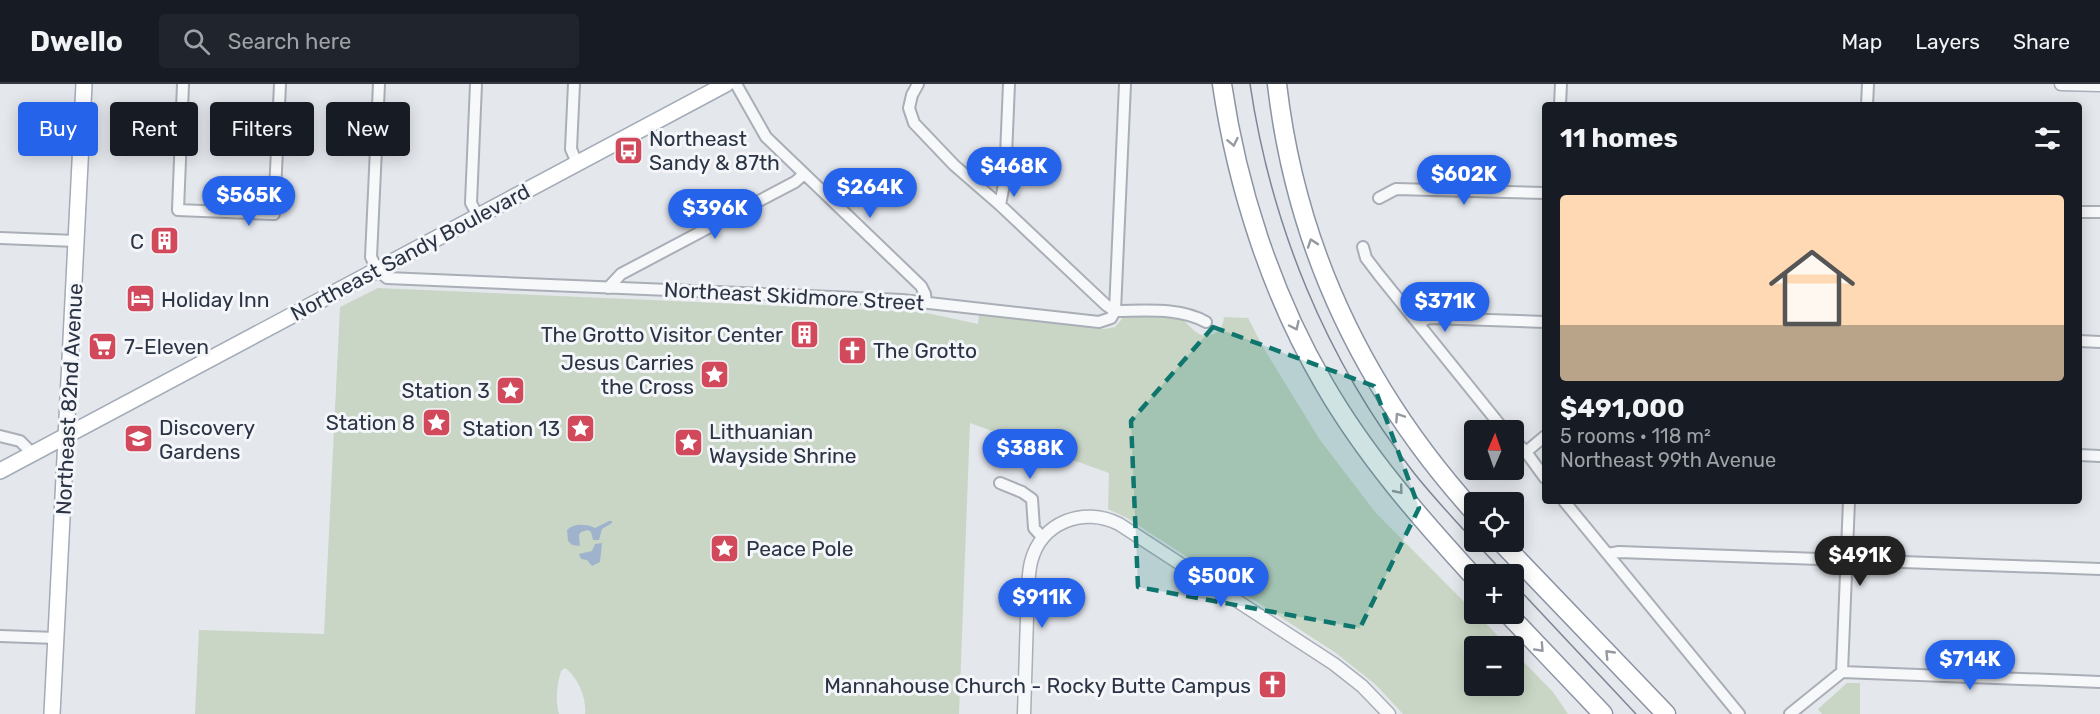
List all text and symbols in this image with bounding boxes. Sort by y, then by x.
search box [159,14,579,68]
text: Dwello [30,25,123,58]
icon: search [180,25,213,58]
text: Search here [228,28,351,55]
text: Map [1841,29,1882,54]
text: Layers [1915,29,1980,54]
text: Share [2013,29,2070,54]
chip: Buy [18,102,98,156]
chip: Rent [110,102,198,156]
chip: Filters [210,102,314,156]
chip: New [326,102,410,156]
icon: filters [2031,122,2064,155]
text: 11 homes [1560,123,1678,154]
place label: Northeast Sandy & 87th [649,126,780,175]
bus stop icon: Northeast Sandy & 87th [612,134,644,166]
one-way arrow [1225,136,1238,146]
pin: $468K [972,147,1056,198]
text: $468K [981,154,1047,178]
pin: $602K [1422,155,1506,206]
text: $602K [1431,162,1497,186]
pin: $264K [828,168,912,219]
text: $264K [837,175,903,199]
pin: $565K [207,176,291,227]
street label: Northeast Sandy Boulevard [286,178,534,326]
text: $565K [216,183,282,207]
pin: $396K [673,189,757,240]
text: $396K [682,196,748,220]
building icon: C [149,225,181,257]
place label: C [130,229,144,254]
icon: home [1758,234,1866,342]
one-way arrow [1307,238,1320,249]
street label: Northeast Skidmore Street [663,277,925,315]
street label: Northeast 82nd Avenue [50,282,88,516]
pin: $371K [1403,282,1487,333]
hotel icon: Holiday Inn [124,283,156,315]
place label: Holiday Inn [161,287,269,312]
text: $371K [1414,289,1476,313]
building icon: The Grotto Visitor Center [788,318,820,350]
one-way arrow [1287,320,1299,331]
place label: The Grotto Visitor Center [541,322,783,347]
supermarket icon: 7-Eleven [87,330,119,362]
place label: 7-Eleven [124,334,209,359]
church icon: The Grotto [836,334,868,366]
place label: The Grotto [873,338,977,363]
place label: Jesus Carries the Cross [561,350,694,399]
place icon: Jesus Carries the Cross [699,358,731,390]
place icon: Station 3 [495,374,527,406]
place label: Station 3 [401,378,490,403]
text: $491,000 [1560,393,1685,424]
place icon: Station 8 [420,406,452,438]
place label: Station 8 [326,410,415,435]
place icon: Station 13 [565,412,597,444]
one-way arrow [1395,413,1406,424]
place label: Discovery Gardens [159,415,256,464]
place label: Station 13 [462,416,560,441]
place label: Lithuanian Wayside Shrine [709,419,857,468]
north arrow [1464,420,1524,480]
map controls [1464,420,1524,696]
school or university icon: Discovery Gardens [122,423,154,455]
text: 5 rooms · 118 m² [1560,424,1711,448]
place icon: Lithuanian Wayside Shrine [672,427,704,459]
pin: $388K [988,429,1072,480]
text: $388K [997,436,1063,460]
text: Northeast 99th Avenue [1560,448,1776,472]
one-way arrow [1391,484,1402,495]
button: locate [1464,492,1524,552]
place icon: Peace Pole [709,532,741,564]
place label: Peace Pole [746,536,853,561]
pin: $491K [1818,536,1902,587]
text: $491K [1829,543,1891,567]
pin: $500K [1179,557,1263,608]
text: $500K [1188,564,1254,588]
button: + [1464,564,1524,624]
pin: $911K [1000,578,1084,629]
text: $911K [1012,585,1072,609]
button: − [1464,636,1524,696]
pin: $714K [1928,640,2012,691]
one-way arrow [1532,641,1543,652]
text: $714K [1939,647,2001,671]
one-way arrow [1605,650,1616,661]
church icon: Mannahouse Church - Rocky Butte Campus [1256,669,1288,701]
place label: Mannahouse Church - Rocky Butte Campus [824,673,1251,698]

